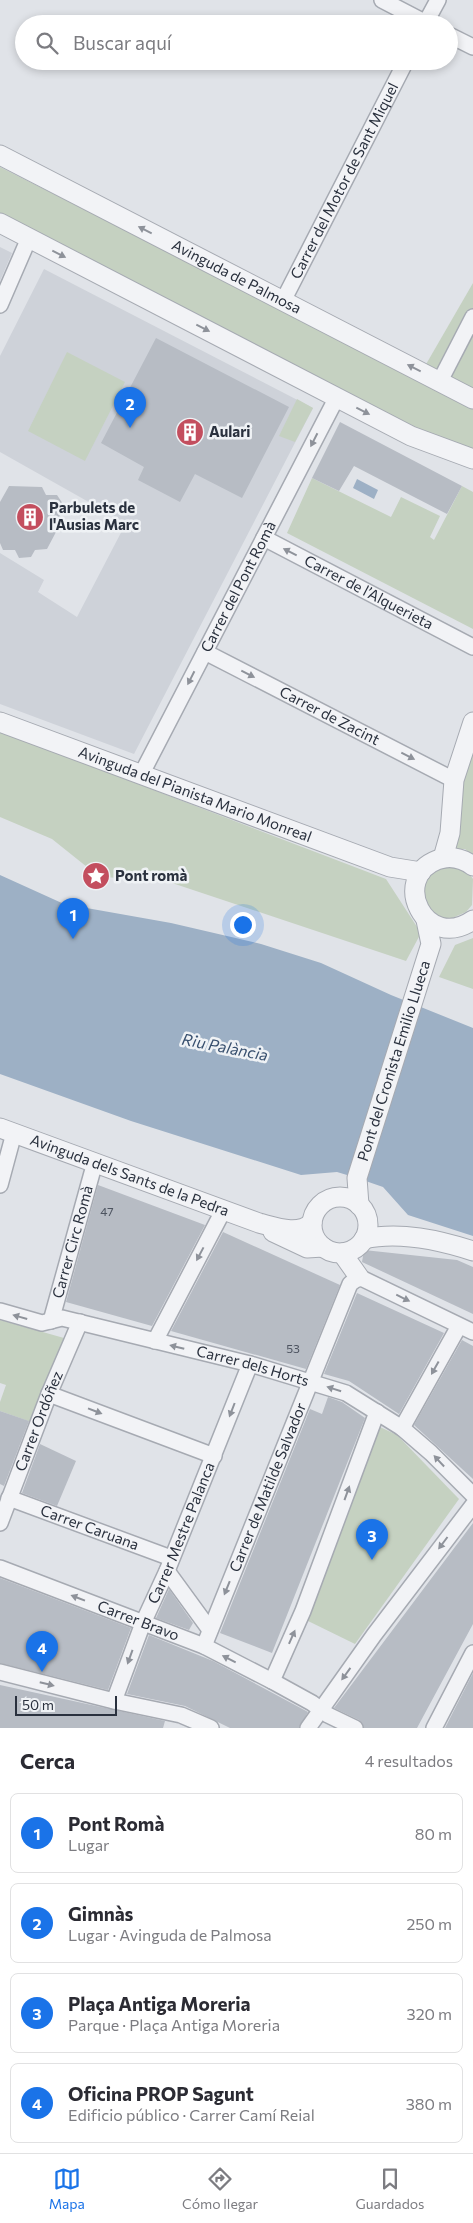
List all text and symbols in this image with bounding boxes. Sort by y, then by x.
search box [15,15,458,70]
icon: search [33,29,61,57]
text: Buscar aquí [73,31,172,54]
street label: Carrer del Motor de Sant Miquel [286,79,401,281]
one-way arrow [138,226,152,234]
street label: Avinguda de Palmosa [169,235,305,317]
one-way arrow [52,250,66,258]
one-way arrow [196,324,210,332]
one-way arrow [407,364,421,372]
pin: 2 [114,387,146,428]
one-way arrow [356,407,370,415]
building icon: Aulari [175,417,205,447]
place label: Aulari [209,422,251,440]
one-way arrow [310,433,318,448]
place label: Parbulets de l'Ausias Marc [49,498,139,533]
building icon: Parbulets de l'Ausias Marc [15,502,45,532]
street label: Carrer del Pont Romà [196,518,279,655]
one-way arrow [283,548,297,556]
street label: Carrer de l’Alquerieta [302,551,437,633]
one-way arrow [241,670,256,678]
one-way arrow [187,671,195,685]
street label: Carrer de Zacint [277,682,383,748]
street label: Avinguda del Pianista Mario Monreal [76,742,314,845]
one-way arrow [401,752,416,760]
place icon: Pont romà [81,861,111,891]
place label: Pont romà [115,866,187,884]
pin: 1 [57,898,89,939]
your location [230,912,256,938]
street label: Pont del Cronista Emilio Llueca [353,958,433,1163]
water label: Riu Palància [180,1029,270,1064]
street label: Avinguda dels Sants de la Pedra [28,1130,232,1219]
street label: Carrer Circ Romà [48,1183,96,1300]
house number: 47 [100,1204,114,1218]
one-way arrow [196,1247,204,1262]
one-way arrow [396,1295,410,1303]
one-way arrow [13,1313,28,1321]
street label: Carrer dels Horts [195,1341,312,1389]
house number: 53 [286,1341,300,1355]
one-way arrow [170,1343,185,1351]
one-way arrow [431,1361,439,1376]
street label: Carrer Ordóñez [10,1368,66,1474]
one-way arrow [327,1384,342,1392]
street label: Carrer de Matilde Salvador [225,1400,309,1574]
one-way arrow [228,1403,236,1418]
one-way arrow [88,1407,103,1415]
one-way arrow [433,1455,445,1467]
street label: Carrer Mestre Palanca [143,1459,218,1606]
one-way arrow [344,1485,351,1500]
street label: Carrer Caruana [38,1501,142,1553]
pin: 3 [356,1519,388,1560]
one-way arrow [438,1536,448,1550]
one-way arrow [223,1581,231,1596]
one-way arrow [71,1594,86,1601]
street label: Carrer Bravo [95,1596,182,1644]
one-way arrow [288,1630,296,1644]
pin: 4 [26,1631,58,1672]
one-way arrow [126,1650,134,1665]
one-way arrow [222,1655,236,1663]
one-way arrow [341,1667,351,1681]
one-way arrow [40,1680,55,1688]
scale bar [15,1693,118,1716]
text: 50 m [22,1696,54,1713]
text: Cerca [20,1748,75,1773]
text: 4 resultados [365,1751,453,1770]
text: Pont Romà [68,1812,164,1835]
text: 1 [33,1824,41,1843]
text: 80 m [415,1824,452,1843]
text: Lugar [68,1835,109,1854]
text: Gimnàs [68,1902,133,1925]
text: 2 [32,1914,42,1933]
text: 250 m [406,1914,452,1933]
text: Lugar · Avinguda de Palmosa [68,1925,272,1944]
text: Plaça Antiga Moreria [68,1992,251,2015]
text: 3 [32,2004,42,2023]
text: 320 m [407,2004,452,2023]
text: Parque · Plaça Antiga Moreria [68,2015,280,2034]
text: Oficina PROP Sagunt [68,2082,254,2105]
text: 4 [32,2094,42,2113]
text: 380 m [406,2094,452,2113]
text: Edificio público · Carrer Camí Reial [68,2105,315,2124]
tab: Mapa [49,2165,85,2212]
tab: Cómo llegar [182,2165,258,2212]
tab: Guardados [355,2165,424,2212]

